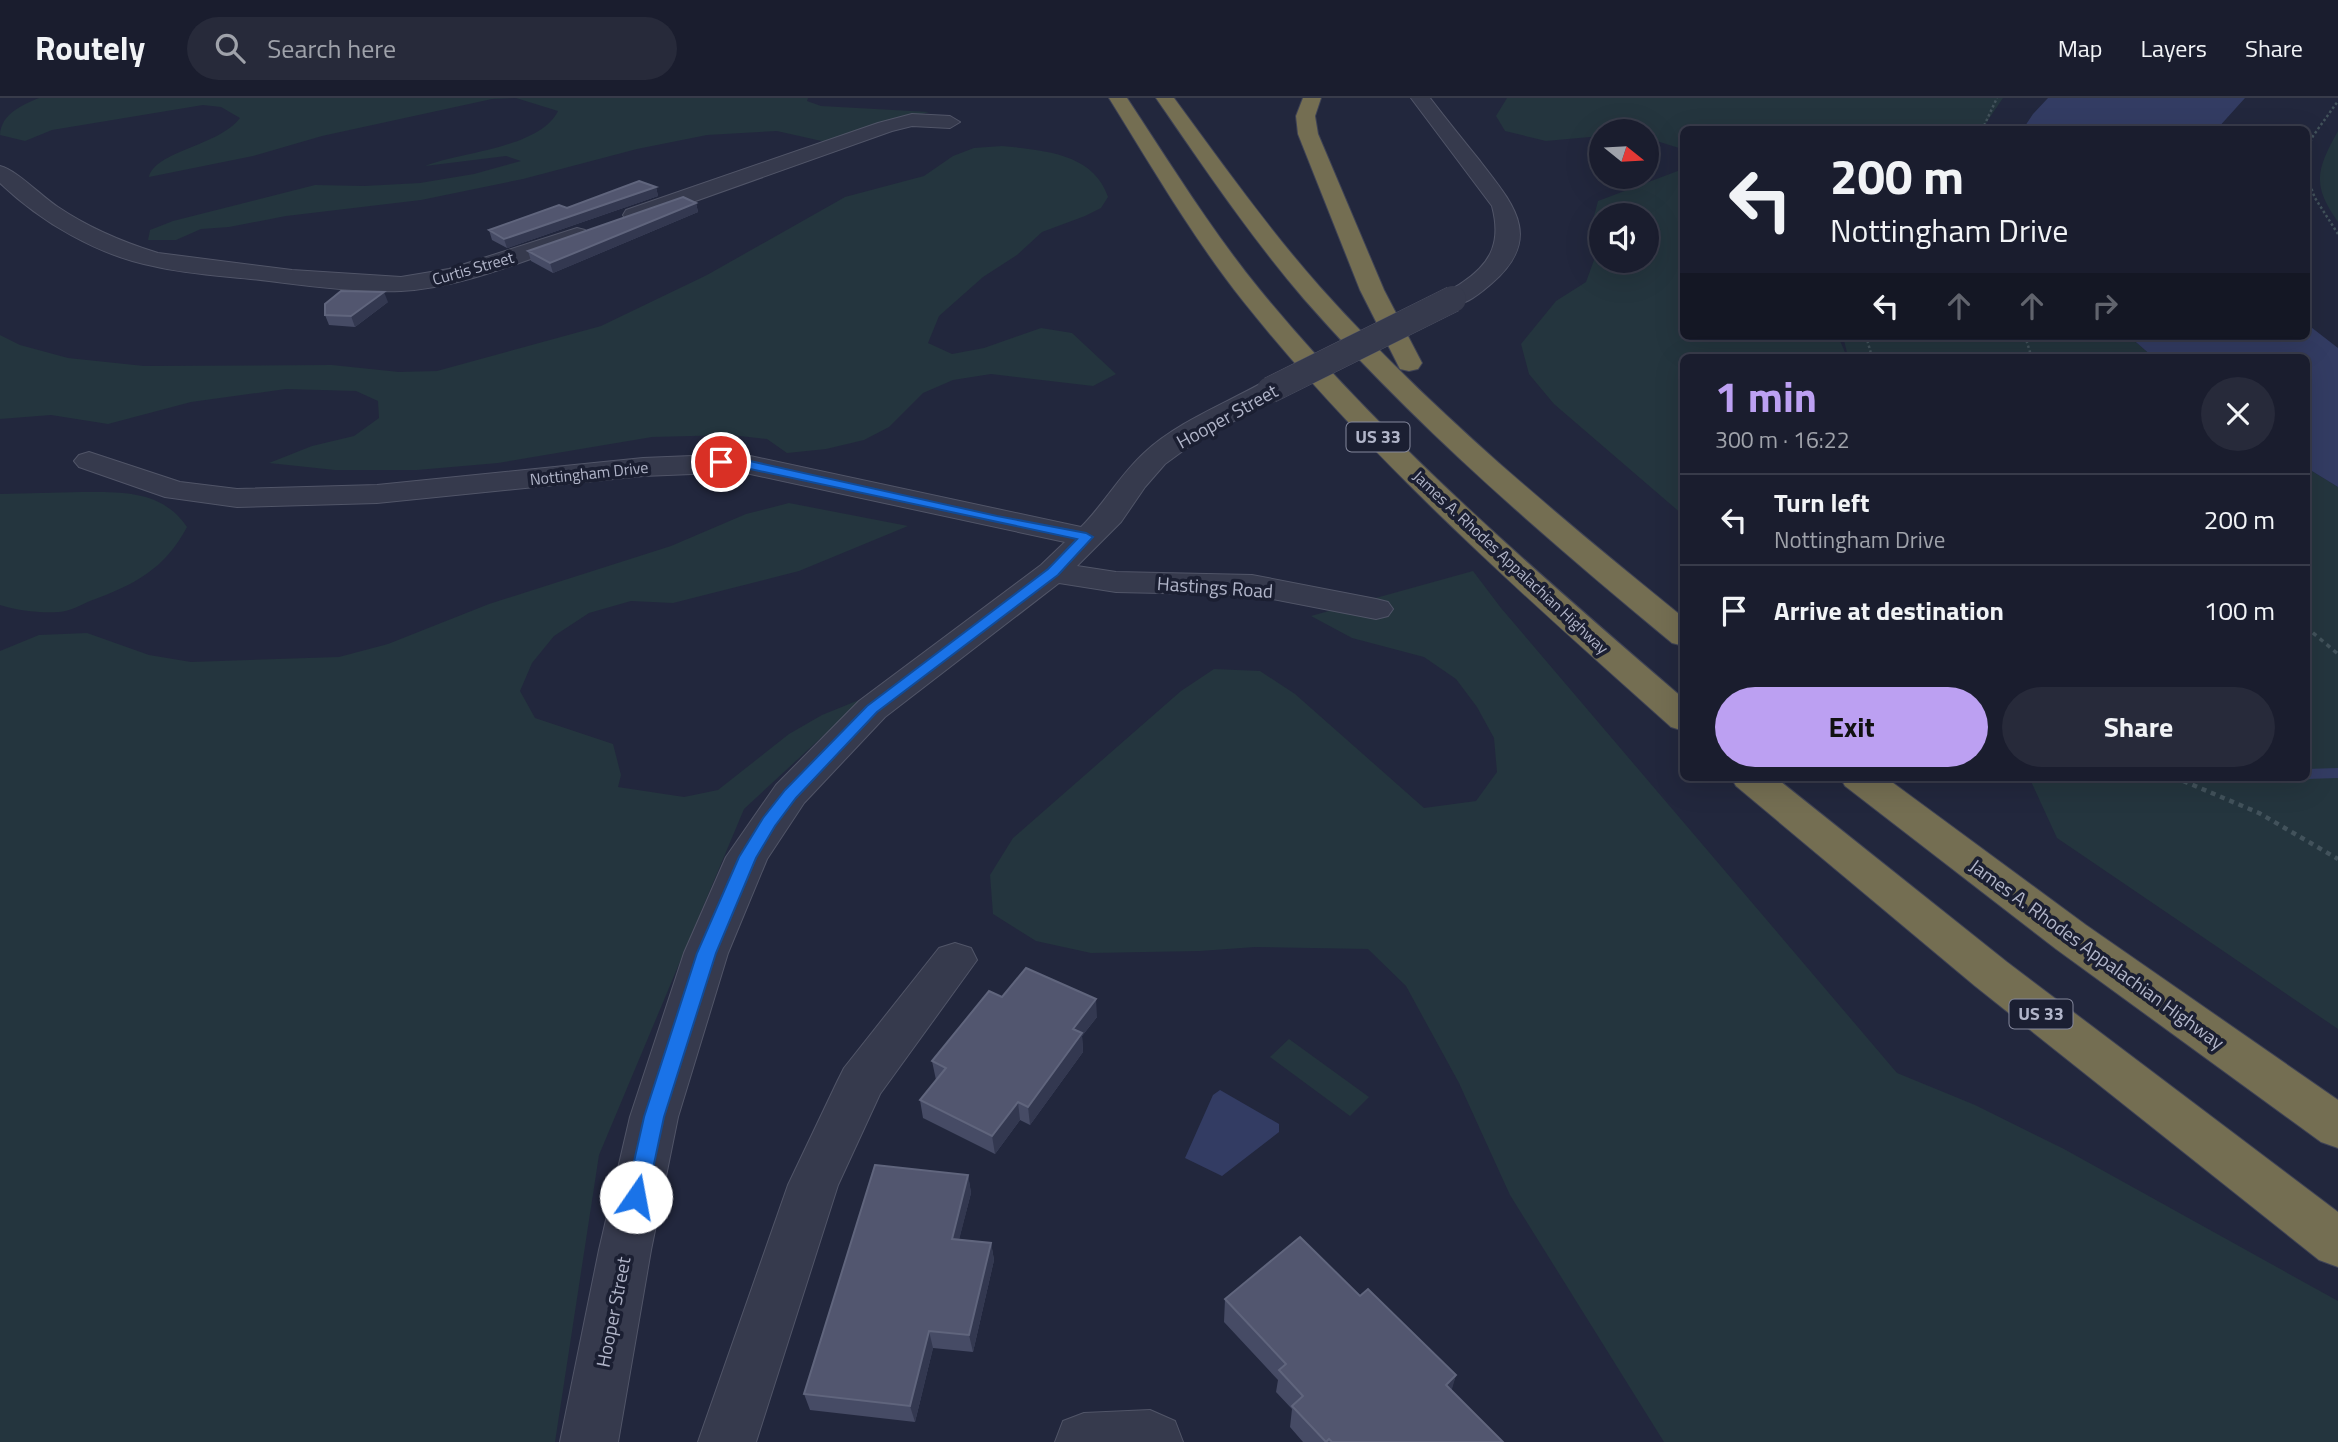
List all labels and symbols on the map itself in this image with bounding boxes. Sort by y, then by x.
north arrow [1589,119,1659,189]
street label: Curtis Street [429,245,517,291]
street label: Hooper Street [1171,376,1283,455]
road number: US 33 [1346,422,1410,452]
pin [691,432,751,492]
street label: Nottingham Drive [528,455,650,491]
street label: James A. Rhodes Appalachian Highway [1408,465,1614,660]
street label: Hastings Road [1156,568,1274,605]
street label: James A. Rhodes Appalachian Highway [1964,851,2231,1056]
road number: US 33 [2010,1000,2072,1029]
position arrow [599,1160,673,1234]
street label: Hooper Street [588,1254,638,1370]

